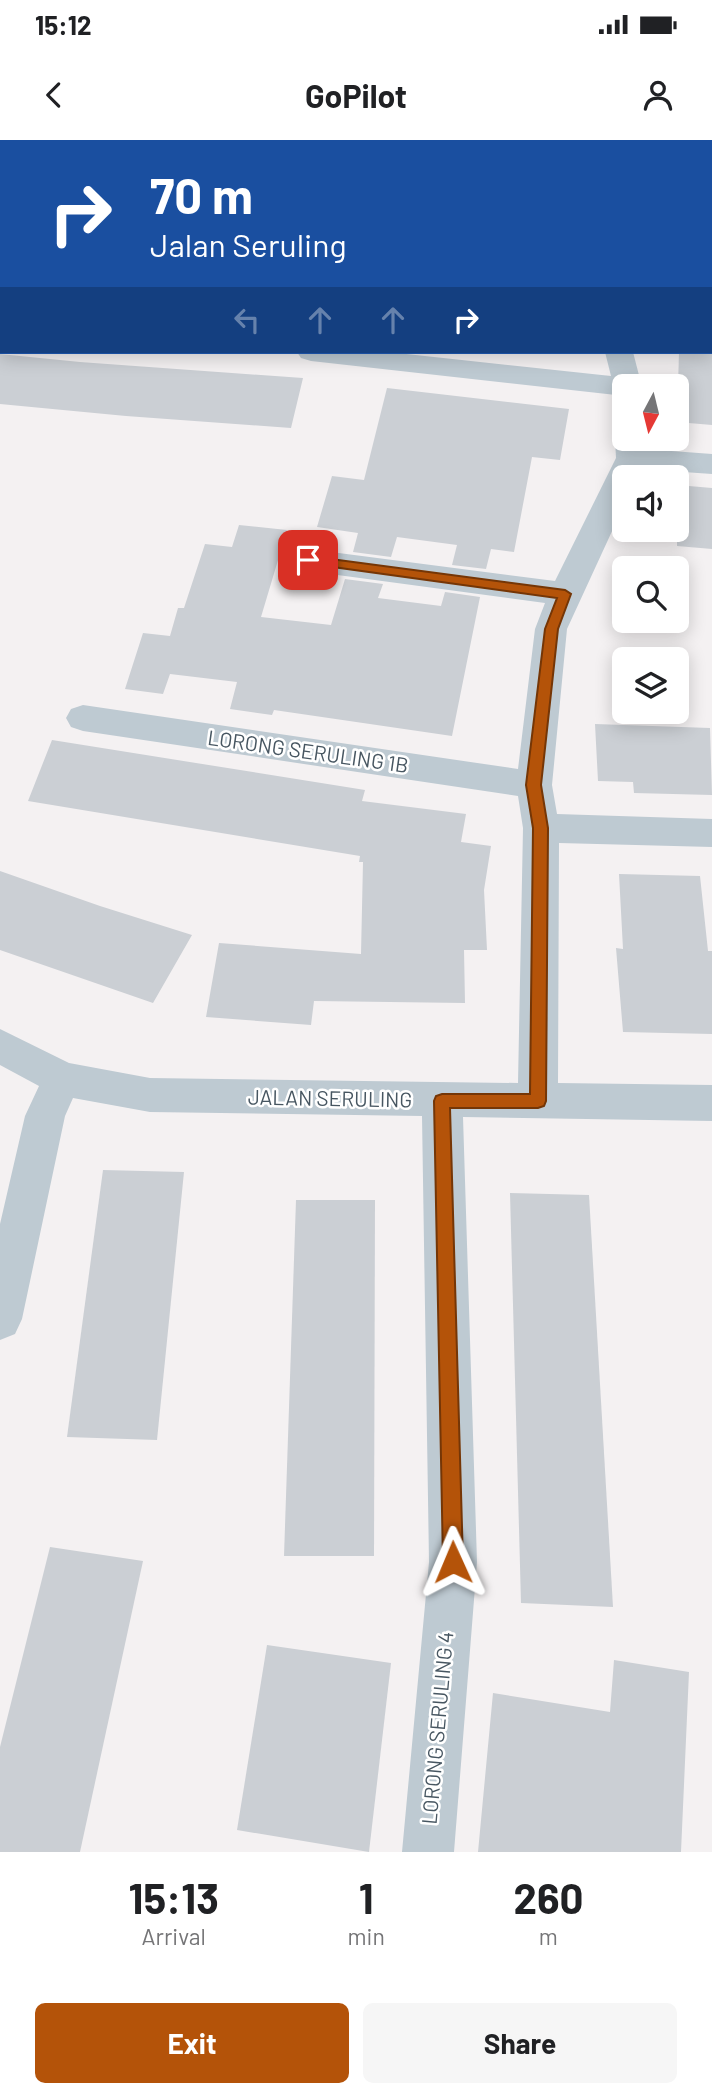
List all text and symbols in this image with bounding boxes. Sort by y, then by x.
text: 15:12 [35,9,91,40]
icon: back [35,76,73,114]
text: GoPilot [305,76,407,114]
icon: person [639,76,677,114]
text: 70 m [150,165,253,224]
icon: right [35,168,126,259]
text: Jalan Seruling [150,225,347,263]
icon: left [228,301,266,339]
icon: ahead [301,301,339,339]
icon: ahead [374,301,412,339]
icon: right [447,301,485,339]
north arrow [612,374,690,452]
map controls [612,374,689,724]
button: sound [612,465,689,542]
pin [278,530,338,590]
icon: arrive [289,541,327,579]
button: search [612,556,689,633]
button: layers [612,647,689,724]
street label: LORONG SERULING 1B [206,724,410,777]
street label: JALAN SERULING [248,1084,412,1111]
position arrow [416,1525,490,1599]
street label: LORONG SERULING 4 [416,1630,457,1825]
text: 15:13 [129,1872,219,1922]
text: 1 [359,1872,374,1922]
text: 260 [513,1872,583,1922]
text: Arrival [142,1922,206,1950]
text: min [348,1922,385,1950]
text: m [539,1922,558,1950]
button: Exit [35,2003,349,2083]
button: Share [363,2003,677,2083]

